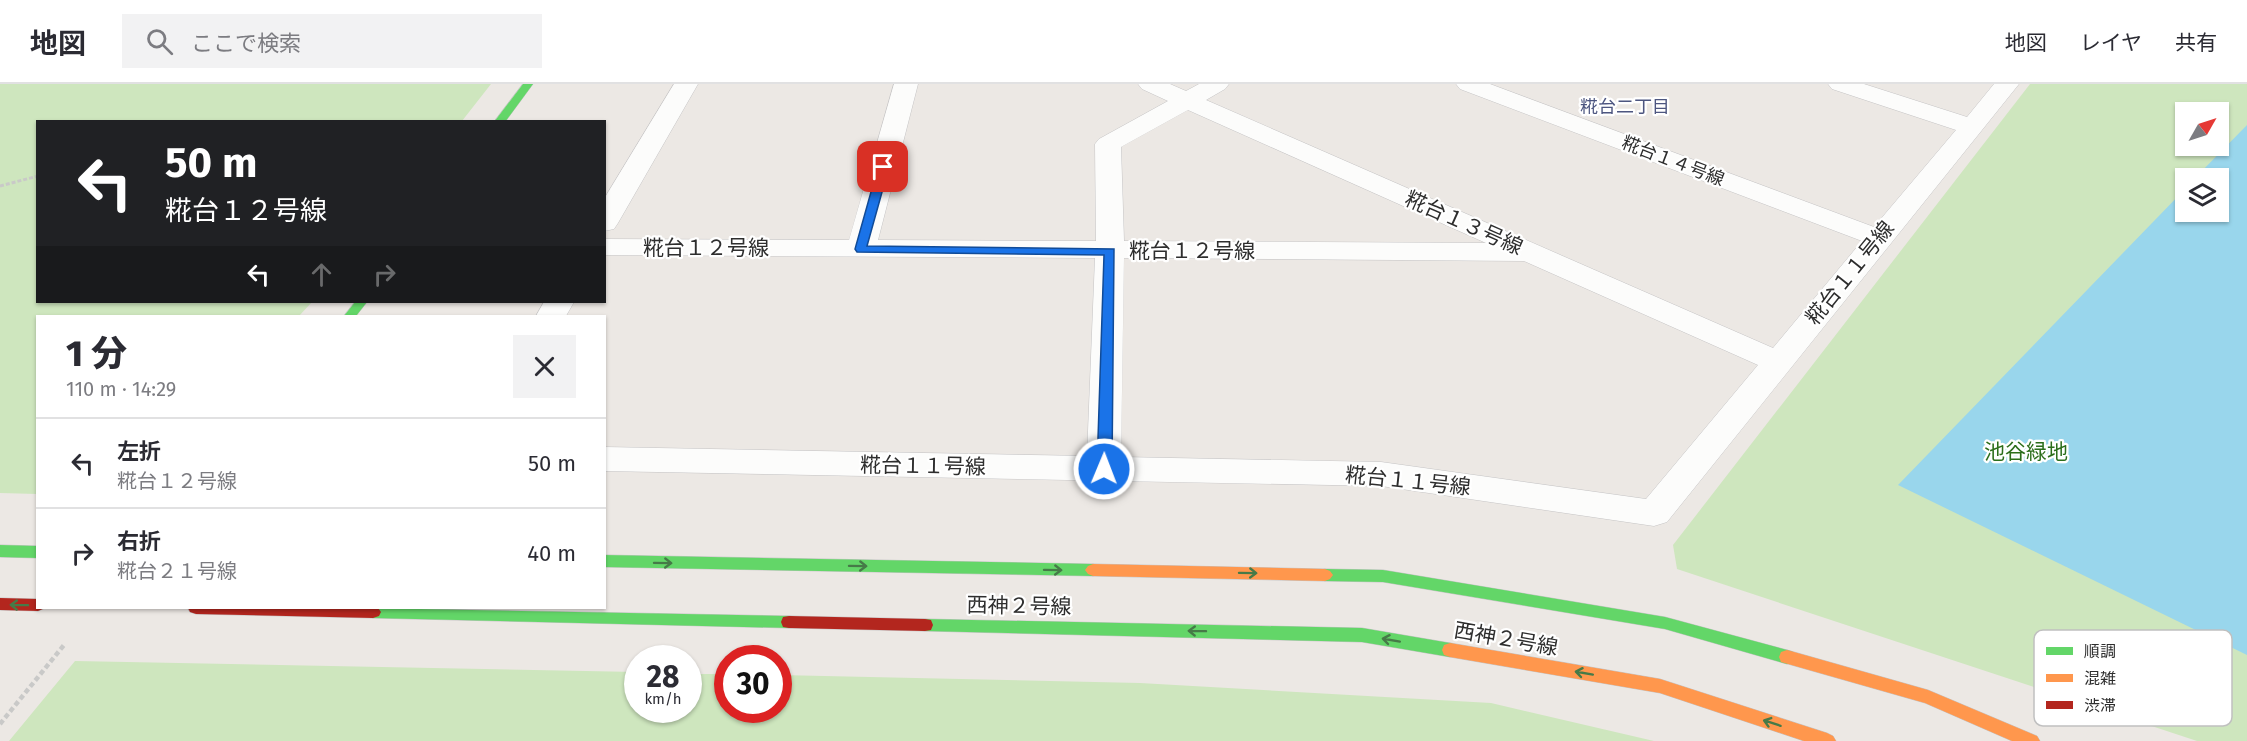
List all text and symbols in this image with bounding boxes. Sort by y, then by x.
search box [122,14,542,68]
icon: search [143,25,176,58]
text: 地図 [30,27,86,60]
text: ここで検索 [191,30,301,57]
text: 地図 [2005,30,2047,56]
text: レイヤ [2080,30,2142,56]
text: 共有 [2175,30,2217,56]
district label: 糀台二丁目 [1580,96,1670,118]
north arrow [2175,102,2229,156]
map controls [2175,102,2229,222]
street label: 糀台１４号線 [1619,131,1727,191]
text: 50 m [165,138,258,188]
pin [857,141,908,192]
icon: left [66,144,144,222]
icon: arrive [866,150,899,183]
button: layers [2175,168,2229,222]
street label: 糀台１３号線 [1401,185,1527,261]
text: 糀台１２号線 [165,195,327,227]
street label: 糀台１１号線 [1800,216,1900,330]
street label: 糀台１２号線 [643,235,769,261]
street label: 糀台１２号線 [1129,238,1255,264]
icon: left [242,258,275,291]
icon: ahead [305,258,338,291]
icon: right [368,258,401,291]
text: 1 分 [66,332,127,376]
button: close [513,335,576,398]
text: 110 m · 14:29 [66,377,176,401]
position arrow [1072,437,1136,501]
text: 左折 [117,438,161,465]
park label: 池谷緑地 [1984,439,2068,465]
icon: left [66,447,99,480]
text: 50 m [528,450,576,477]
street label: 糀台１１号線 [860,452,986,480]
street label: 糀台１１号線 [1344,461,1472,501]
text: 糀台１２号線 [117,469,237,493]
text: 右折 [117,528,161,555]
icon: right [66,537,99,570]
text: 40 m [527,540,576,567]
one-way arrow [652,557,672,568]
text: 糀台２１号線 [117,559,237,583]
one-way arrow [847,560,867,572]
one-way arrow [1042,564,1062,576]
one-way arrow [1237,568,1257,579]
street label: 西神２号線 [966,592,1072,620]
one-way arrow [9,599,29,610]
street label: 西神２号線 [1452,617,1560,661]
one-way arrow [1187,626,1207,637]
legend [2034,630,2232,726]
one-way arrow [1382,635,1402,646]
text: 順調 [2084,642,2116,661]
speed limit sign: 30 [714,645,792,723]
text: 28 [647,659,679,695]
one-way arrow [1574,668,1594,679]
text: 混雑 [2084,669,2116,688]
text: km/h [644,690,682,708]
text: 渋滞 [2084,696,2116,715]
one-way arrow [1763,717,1782,728]

